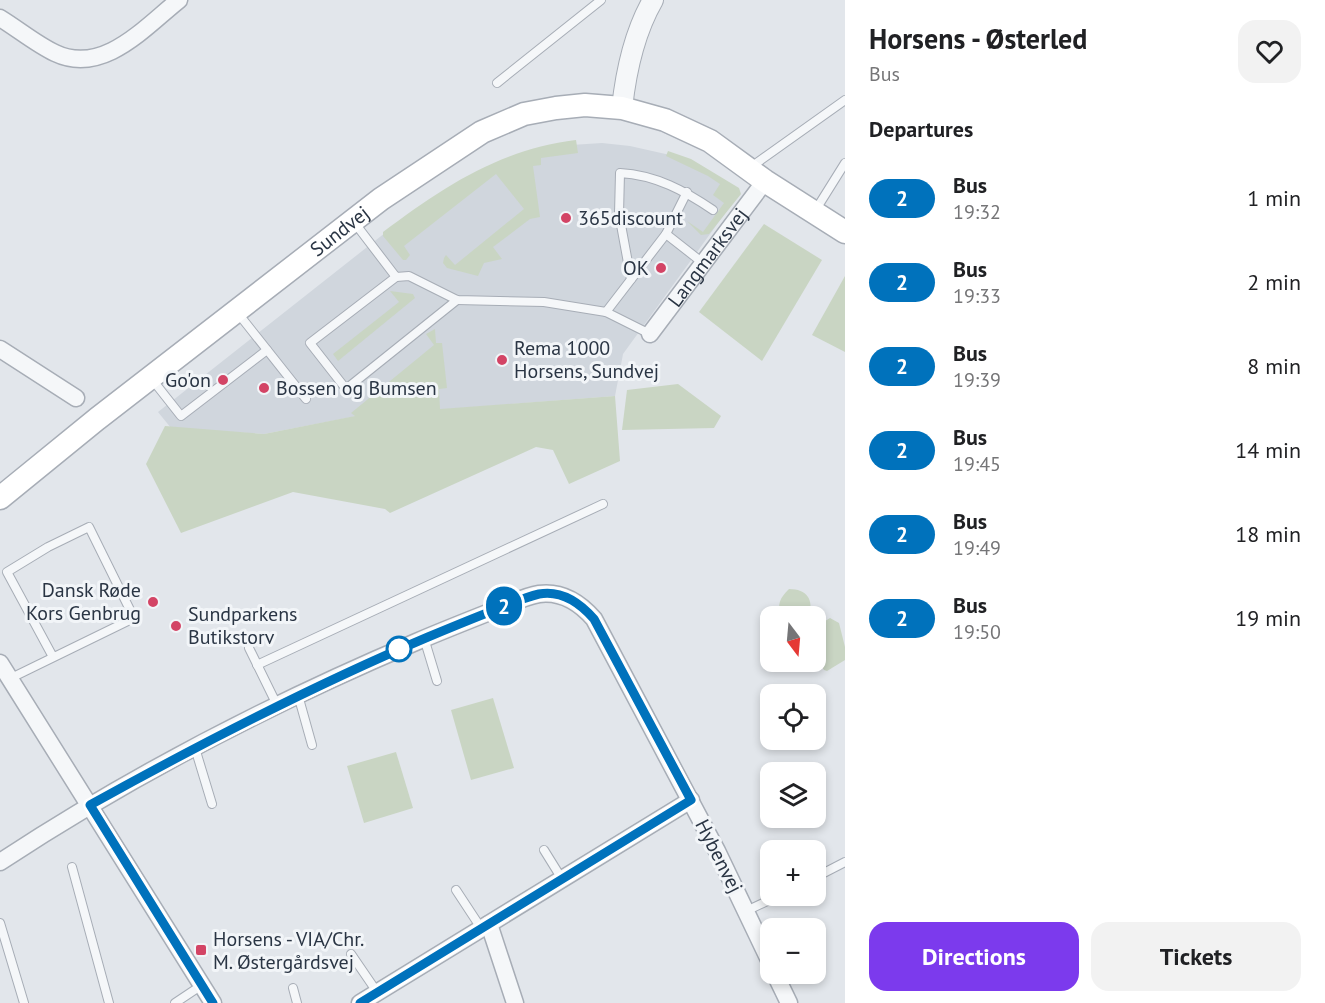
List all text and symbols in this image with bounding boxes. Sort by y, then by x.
text: Horsens - Østerled [869,20,1087,57]
button: heart [1238,20,1301,83]
text: Bus [869,61,900,87]
text: Departures [869,115,973,143]
text: Bus [953,171,987,199]
text: 1 min [1247,184,1301,212]
text: 2 [896,185,908,212]
text: 19:32 [953,199,1001,225]
street label: Sundvej [305,200,374,262]
street label: Langmarksvej [662,202,753,312]
place label: 365discount [578,205,683,231]
marker: 365discount [559,211,573,225]
place label: OK [623,255,649,281]
text: Bus [953,255,987,283]
marker: OK [654,261,668,275]
text: 2 min [1247,268,1301,296]
text: 2 [896,269,908,296]
text: 19:33 [953,283,1001,309]
place label: Rema 1000 Horsens, Sundvej [514,335,659,384]
text: Bus [953,339,987,367]
text: 8 min [1247,352,1301,380]
marker: Rema 1000 Horsens, Sundvej [495,353,509,367]
text: 2 [896,353,908,380]
place label: Go'on [165,367,211,393]
text: 19:39 [953,367,1001,393]
marker: Go'on [216,373,230,387]
place label: Bossen og Bumsen [276,375,437,401]
marker: Bossen og Bumsen [257,381,271,395]
text: Bus [953,423,987,451]
text: 14 min [1235,436,1301,464]
text: 2 [896,437,908,464]
text: 19:45 [953,451,1001,477]
text: Bus [953,507,987,535]
text: 18 min [1235,520,1301,548]
text: 2 [896,521,908,548]
text: 19:49 [953,535,1001,561]
place label: Dansk Røde Kors Genbrug [26,577,141,626]
line badge: 2 [484,586,524,626]
text: Bus [953,591,987,619]
text: 2 [498,593,510,620]
marker: Dansk Røde Kors Genbrug [146,595,160,609]
place label: Sundparkens Butikstorv [188,601,298,650]
text: 19 min [1235,604,1301,632]
text: 2 [896,605,908,632]
north arrow [760,606,826,672]
map controls [760,606,826,984]
marker: Sundparkens Butikstorv [169,619,183,633]
text: 19:50 [953,619,1001,645]
unlabelled marker [386,636,412,662]
button: locate [760,684,826,750]
button: layers [760,762,826,828]
street label: Hybenvej [689,815,749,897]
button: + [760,840,826,906]
button: − [760,918,826,984]
button: Directions [869,922,1079,991]
button: Tickets [1091,922,1301,991]
place label: Horsens - VIA/Chr. M. Østergårdsvej [213,926,364,975]
marker: Horsens - VIA/Chr. M. Østergårdsvej [194,943,208,957]

